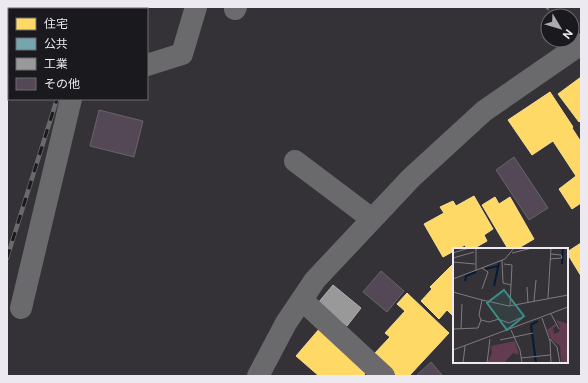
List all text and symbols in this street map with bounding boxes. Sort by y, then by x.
legend [8,8,148,100]
north arrow [540,8,580,48]
text: 住宅 [44,17,68,31]
text: N [561,27,575,41]
text: 公共 [44,37,68,51]
text: 工業 [44,57,68,71]
text: その他 [44,77,80,91]
inset map [453,248,568,363]

